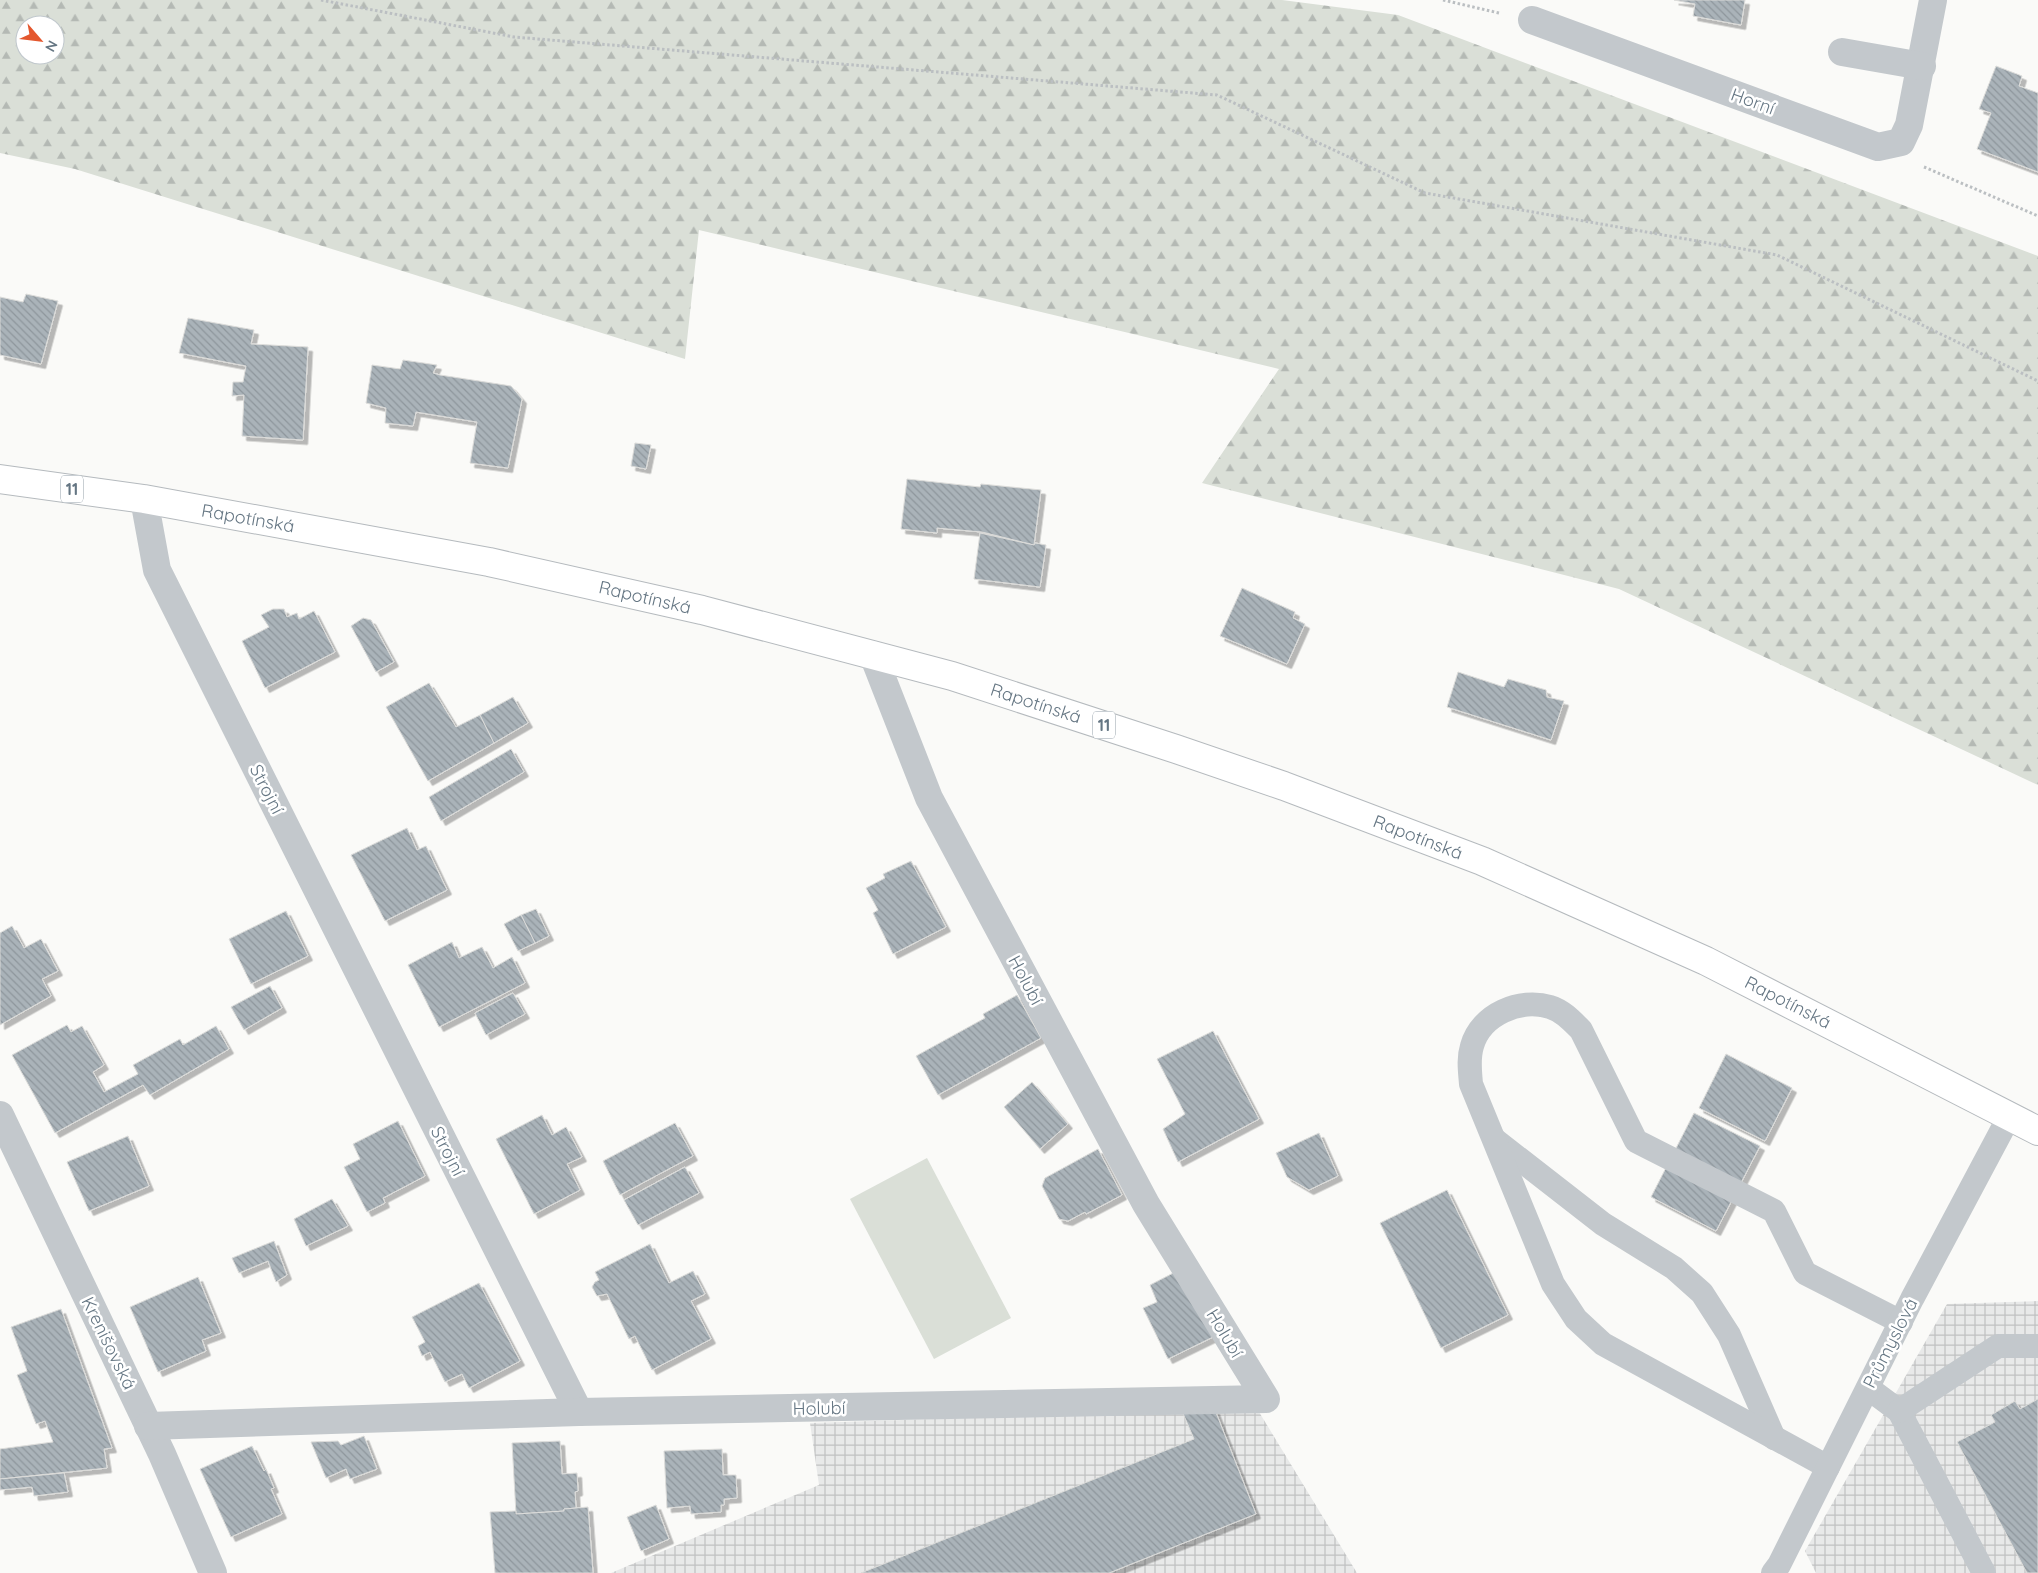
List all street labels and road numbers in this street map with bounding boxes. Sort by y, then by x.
street label: Horní [1728,82,1778,120]
road number: 11 [61,476,83,502]
street label: Rapotínská [200,499,296,537]
street label: Rapotínská [597,575,693,619]
street label: Rapotínská [988,678,1084,728]
road number: 11 [1093,712,1115,738]
street label: Strojní [245,760,289,818]
street label: Rapotínská [1370,809,1466,865]
street label: Holubí [1003,951,1049,1009]
street label: Rapotínská [1741,970,1835,1034]
street label: Strojní [426,1122,470,1180]
street label: Krenišovská [77,1293,141,1393]
street label: Průmyslová [1858,1294,1922,1392]
street label: Holubí [1202,1304,1249,1362]
street label: Holubí [792,1396,846,1420]

